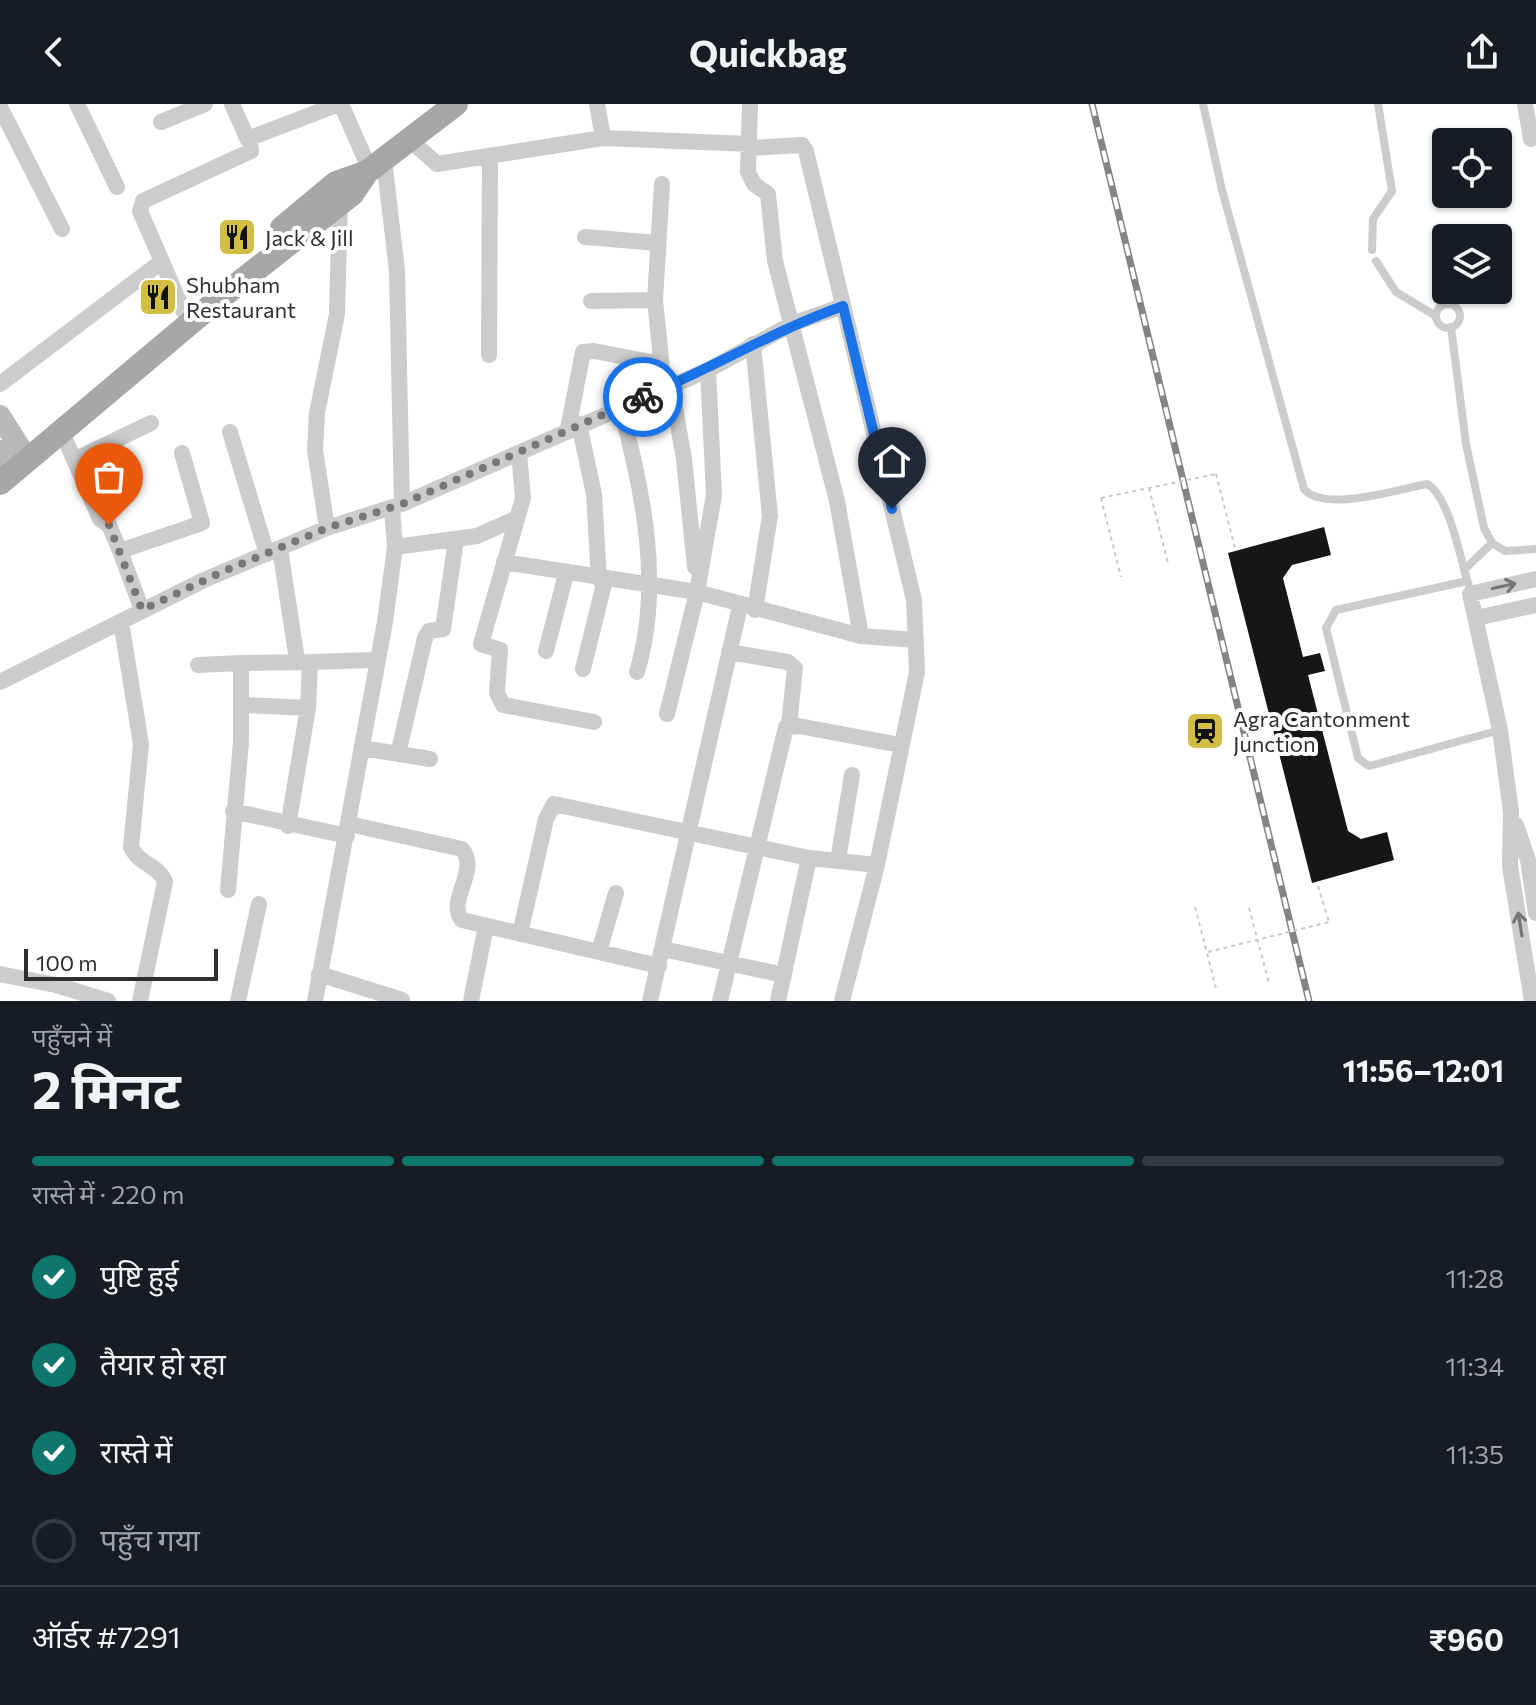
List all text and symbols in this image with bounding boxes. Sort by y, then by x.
icon: back [32,30,76,74]
text: Quickbag [689,30,847,74]
icon: share [1460,30,1504,74]
map controls [1432,128,1512,304]
button: locate [1432,128,1512,208]
restaurant icon: Jack & Jill [216,216,258,258]
place label: Jack & Jill [265,224,354,251]
button: layers [1432,224,1512,304]
place label: Shubham Restaurant [186,271,296,323]
restaurant icon: Shubham Restaurant [137,276,179,318]
courier [603,357,683,437]
icon: bike [621,375,665,419]
pin [858,427,926,509]
icon: home [870,439,914,483]
pin [75,443,143,525]
icon: bag [87,455,131,499]
one-way arrow [1490,578,1516,593]
place label: Agra Cantonment Junction [1233,705,1410,757]
station icon: Agra Cantonment Junction [1184,710,1226,752]
one-way arrow [1511,912,1526,937]
scale bar [24,945,218,981]
text: 100 m [36,949,98,976]
text: पहुँचने में [32,1021,112,1052]
text: 11:56–12:01 [1342,1051,1504,1088]
text: 2 मिनट [32,1056,181,1120]
text: रास्ते में · 220 m [32,1178,184,1209]
icon: check [32,1255,76,1299]
text: पुष्टि हुई [100,1256,179,1293]
text: 11:28 [1446,1262,1504,1293]
icon: check [32,1343,76,1387]
text: तैयार हो रहा [100,1344,226,1381]
text: 11:34 [1445,1350,1504,1381]
icon: check [32,1431,76,1475]
text: रास्ते में [100,1432,173,1469]
text: 11:35 [1446,1438,1504,1469]
text: पहुँच गया [100,1520,200,1557]
text: ऑर्डर #7291 [32,1617,181,1654]
text: ₹960 [1428,1620,1504,1657]

